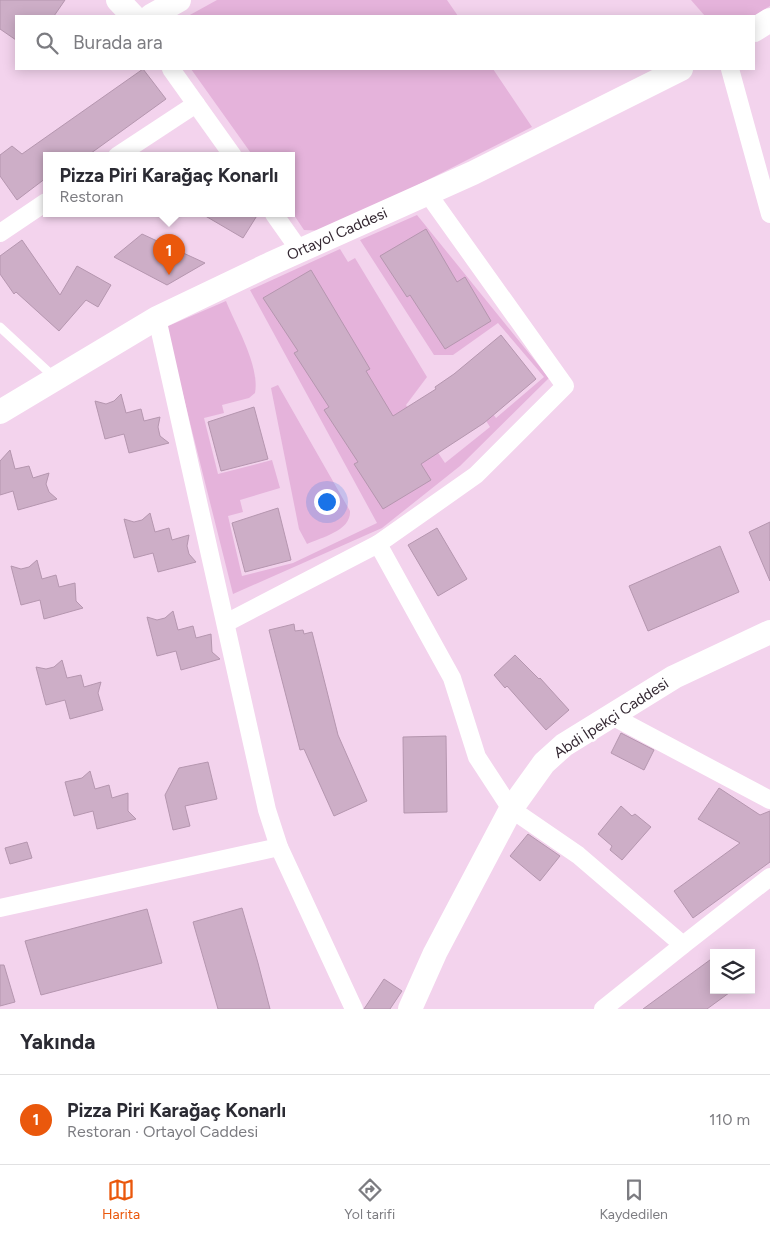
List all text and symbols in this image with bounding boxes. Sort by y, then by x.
search box [15,15,755,70]
icon: search [33,29,61,57]
text: Burada ara [73,31,163,54]
popup [43,152,295,217]
text: Pizza Piri Karağaç Konarlı [59,164,279,187]
text: Restoran [59,187,123,206]
street label: Ortayol Caddesi [284,204,390,264]
pin: 1 [153,234,185,275]
your location [314,489,340,515]
street label: Abdi İpekçi Caddesi [550,674,672,762]
map controls [710,949,755,994]
button: layers [710,949,755,994]
text: Yakında [20,1029,95,1054]
text: Pizza Piri Karağaç Konarlı [67,1099,286,1122]
text: 1 [33,1110,39,1129]
text: 110 m [709,1110,750,1129]
text: Restoran · Ortayol Caddesi [67,1122,258,1141]
tab: Harita [102,1176,140,1223]
tab: Yol tarifi [344,1176,395,1223]
tab: Kaydedilen [599,1176,668,1223]

